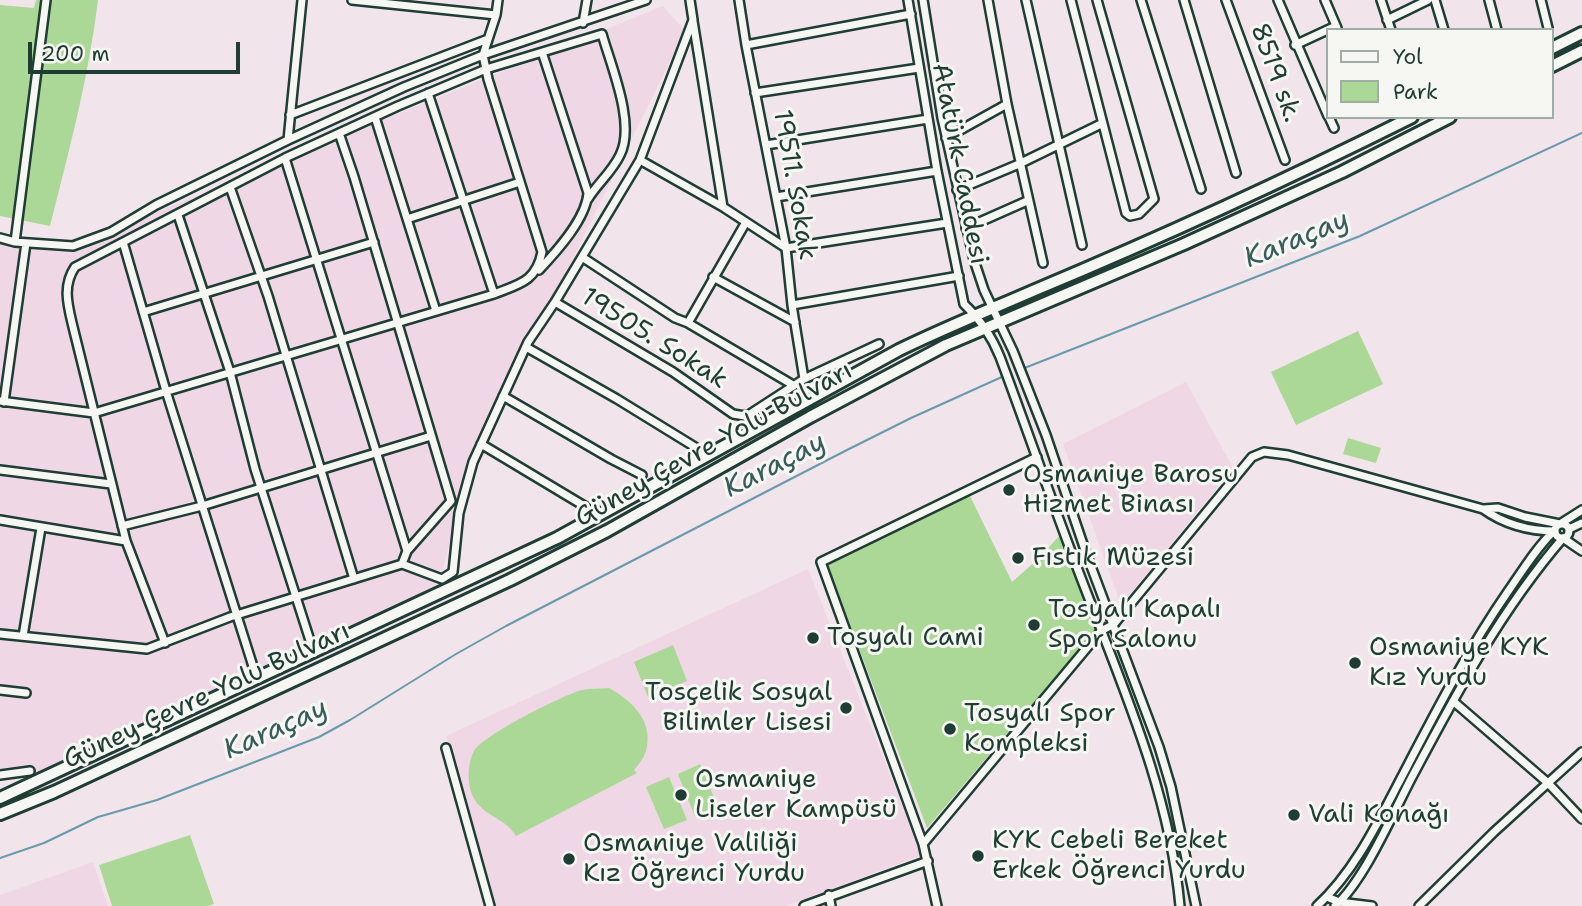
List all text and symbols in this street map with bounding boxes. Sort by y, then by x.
street label: 8519 sk. [1243,19,1307,127]
scale bar [32,28,243,72]
legend [1326,28,1554,119]
text: 200 m [41,40,110,68]
text: Yol [1393,43,1423,71]
street label: Atatürk Caddesi [924,61,994,267]
text: Park [1393,78,1438,106]
street label: 19511. Sokak [765,107,823,263]
water label: Karaçay [1240,204,1354,276]
street label: 19505. Sokak [575,282,733,396]
street label: Güney Çevre Yolu Bulvarı [570,356,858,534]
water label: Karaçay [718,426,832,506]
place label: Osmaniye Barosu Hizmet Binası [1023,459,1238,520]
marker: Osmaniye Barosu Hizmet Binası [1001,482,1017,498]
place label: Fıstık Müzesi [1032,542,1194,574]
marker: Fıstık Müzesi [1010,550,1026,566]
place label: Tosyalı Kapalı Spor Salonu [1048,594,1222,656]
street label: Güney Çevre Yolu Bulvarı [59,616,355,776]
marker: Tosyalı Kapalı Spor Salonu [1026,617,1042,633]
place label: Tosyalı Cami [827,622,984,654]
marker: Tosyalı Cami [805,630,821,646]
place label: Osmaniye KYK Kız Yurdu [1369,632,1549,694]
marker: Osmaniye KYK Kız Yurdu [1347,655,1363,671]
place label: Tosçelik Sosyal Bilimler Lisesi [645,677,832,738]
water label: Karaçay [219,692,333,768]
place label: Tosyalı Spor Kompleksi [964,698,1116,760]
marker: Tosçelik Sosyal Bilimler Lisesi [838,700,854,716]
marker: Tosyalı Spor Kompleksi [942,721,958,737]
place label: Osmaniye Liseler Kampüsü [695,764,897,826]
marker: Osmaniye Liseler Kampüsü [673,787,689,803]
place label: Vali Konağı [1308,799,1449,831]
marker: Vali Konağı [1286,807,1302,823]
place label: KYK Cebeli Bereket Erkek Öğrenci Yurdu [992,825,1246,886]
place label: Osmaniye Valiliği Kız Öğrenci Yurdu [583,828,805,890]
marker: KYK Cebeli Bereket Erkek Öğrenci Yurdu [970,848,986,864]
marker: Osmaniye Valiliği Kız Öğrenci Yurdu [561,851,577,867]

